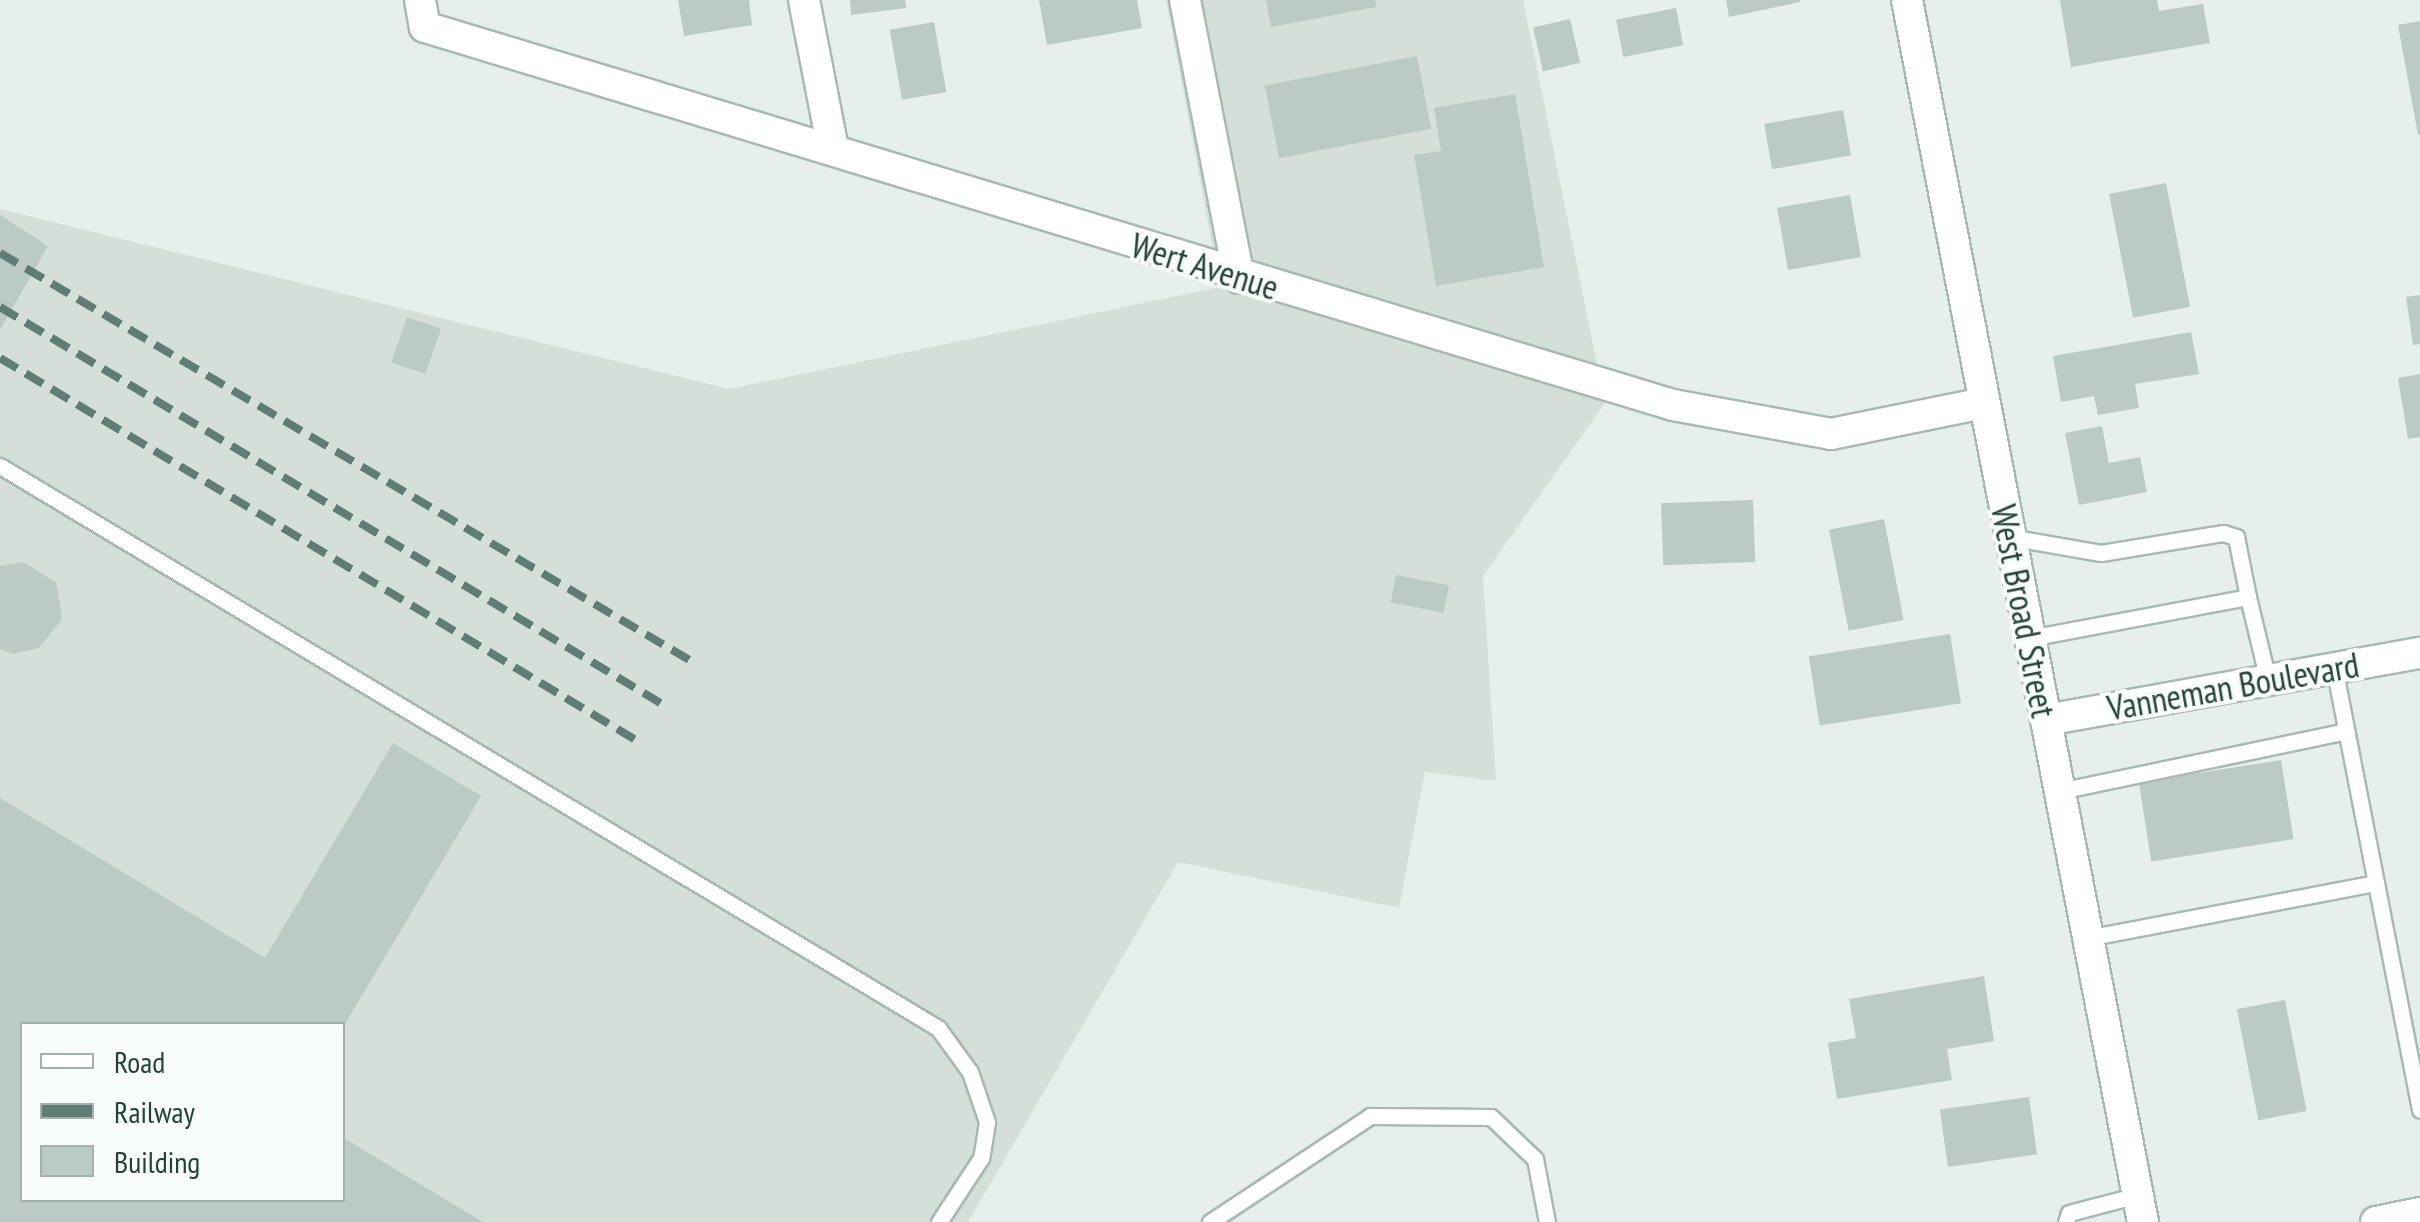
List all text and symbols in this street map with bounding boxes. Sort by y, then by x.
street label: Wert Avenue [1126,224,1284,308]
street label: West Broad Street [1983,501,2065,721]
street label: Vanneman Boulevard [2104,643,2362,729]
legend [20,1022,345,1202]
text: Road [114,1042,165,1081]
text: Railway [114,1092,195,1131]
text: Building [114,1142,200,1181]

